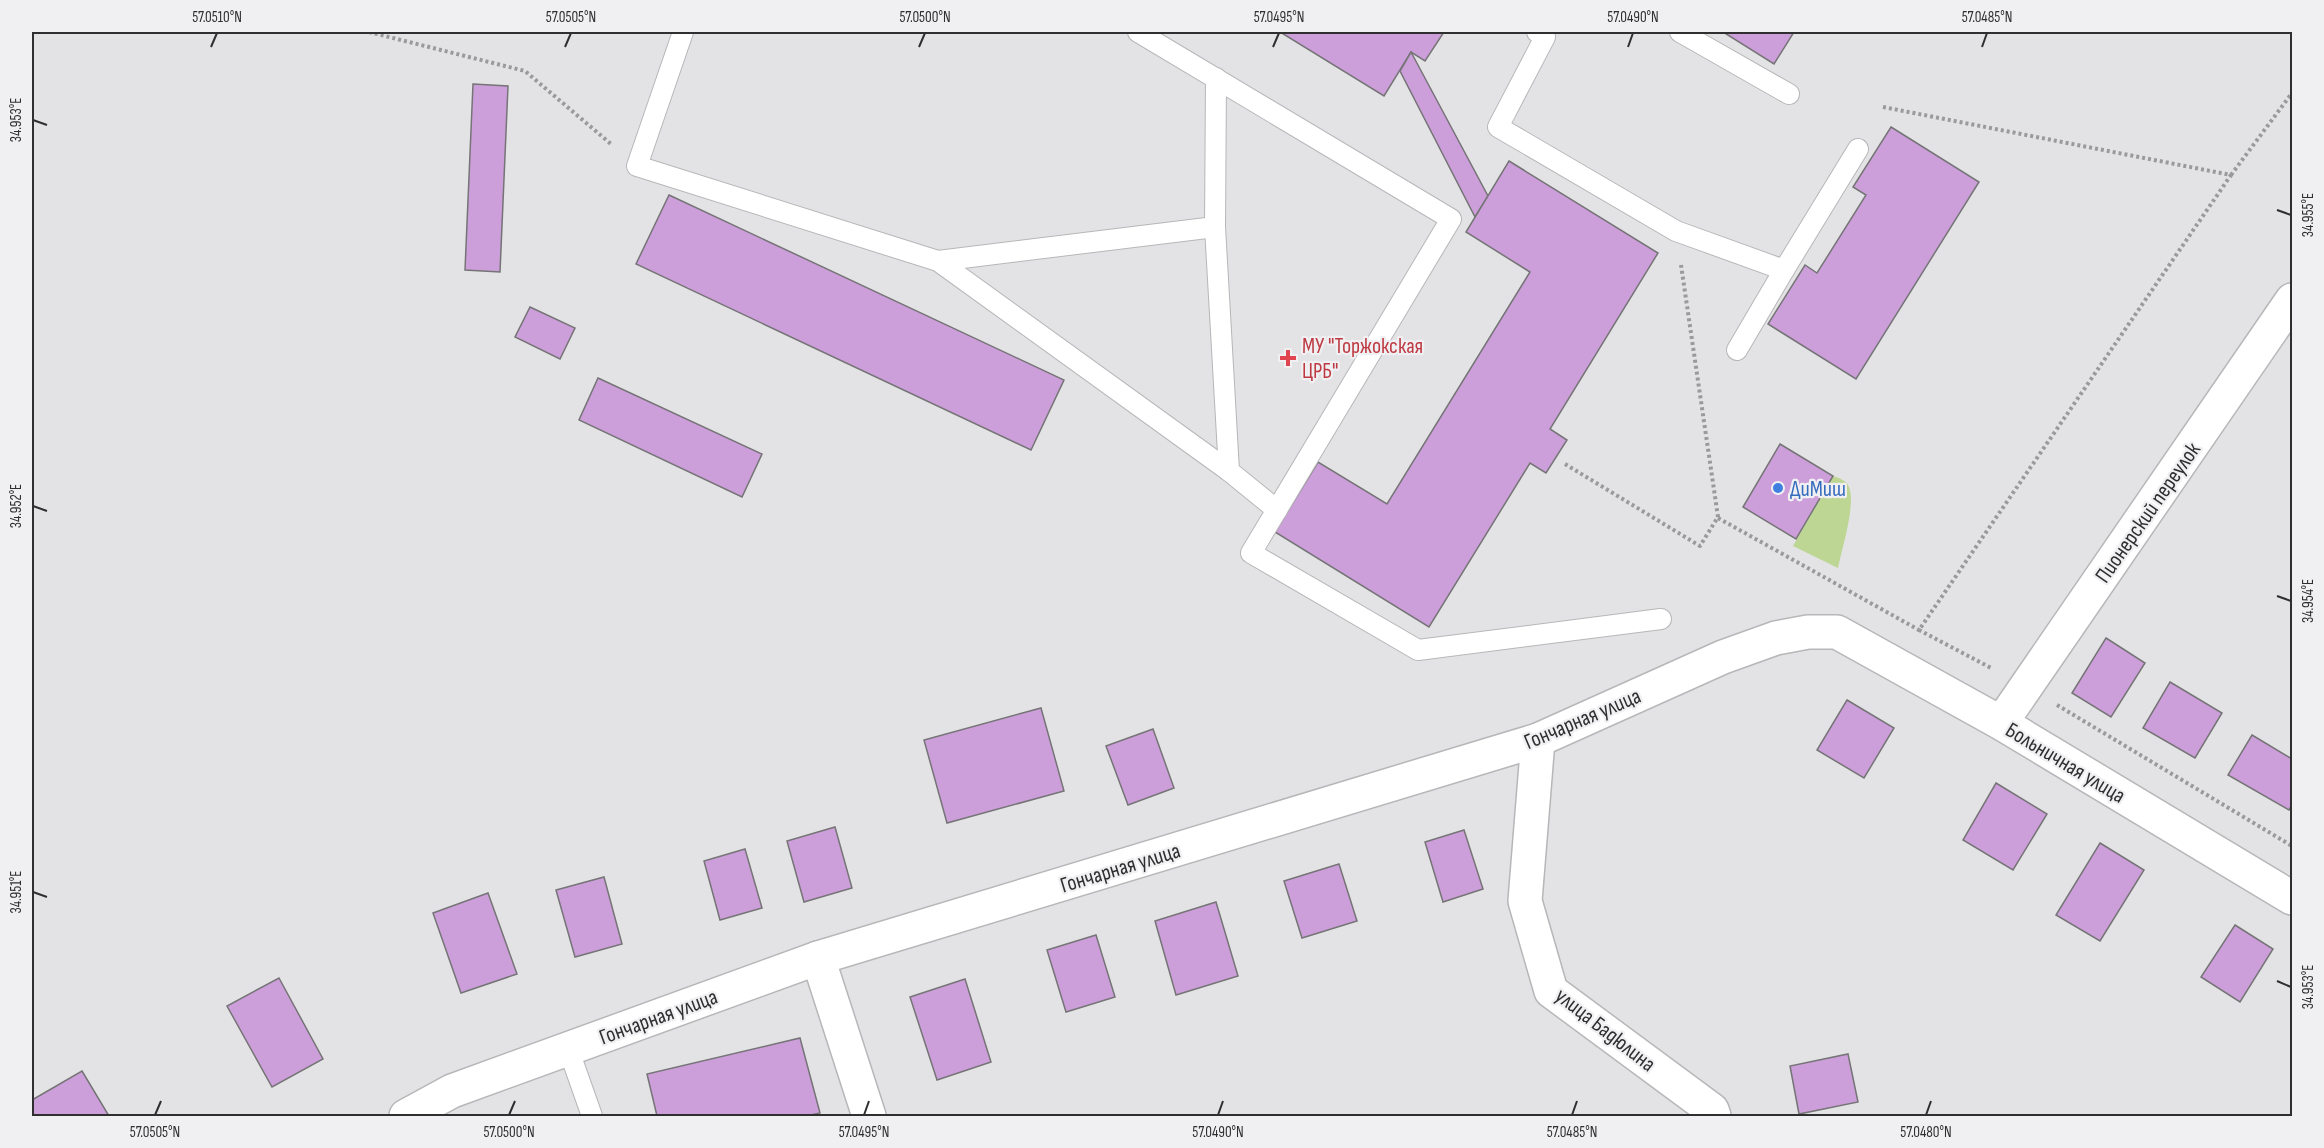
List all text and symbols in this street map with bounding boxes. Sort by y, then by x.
text: 57.0510°N [192,8,242,27]
text: 57.0505°N [546,8,596,27]
text: 57.0500°N [899,8,951,27]
text: 57.0495°N [1254,8,1304,27]
text: 57.0490°N [1607,8,1659,27]
text: 57.0485°N [1962,8,2012,27]
text: 34.953°E [7,98,26,142]
text: 34.955°E [2299,193,2318,237]
place label: МУ "Торжокская ЦРБ" [1302,333,1423,385]
marker: МУ "Торжокская ЦРБ" [1279,349,1297,367]
street label: Пионерский переулок [2090,437,2207,588]
place label: ДиМиш [1790,476,1846,503]
marker: ДиМиш [1771,481,1785,495]
text: 34.952°E [7,484,26,528]
text: 34.954°E [2299,579,2318,623]
street label: Гончарная улица [1520,683,1645,756]
street label: Больничная улица [2000,717,2130,810]
street label: Гончарная улица [1057,837,1184,899]
text: 34.951°E [7,871,26,913]
text: 34.953°E [2299,965,2318,1009]
street label: улица Бадюлина [1549,982,1661,1078]
street label: Гончарная улица [596,984,721,1051]
text: 57.0505°N [130,1123,180,1142]
text: 57.0500°N [483,1123,535,1142]
text: 57.0495°N [839,1123,889,1142]
text: 57.0490°N [1192,1123,1244,1142]
text: 57.0485°N [1547,1123,1597,1142]
text: 57.0480°N [1900,1123,1952,1142]

